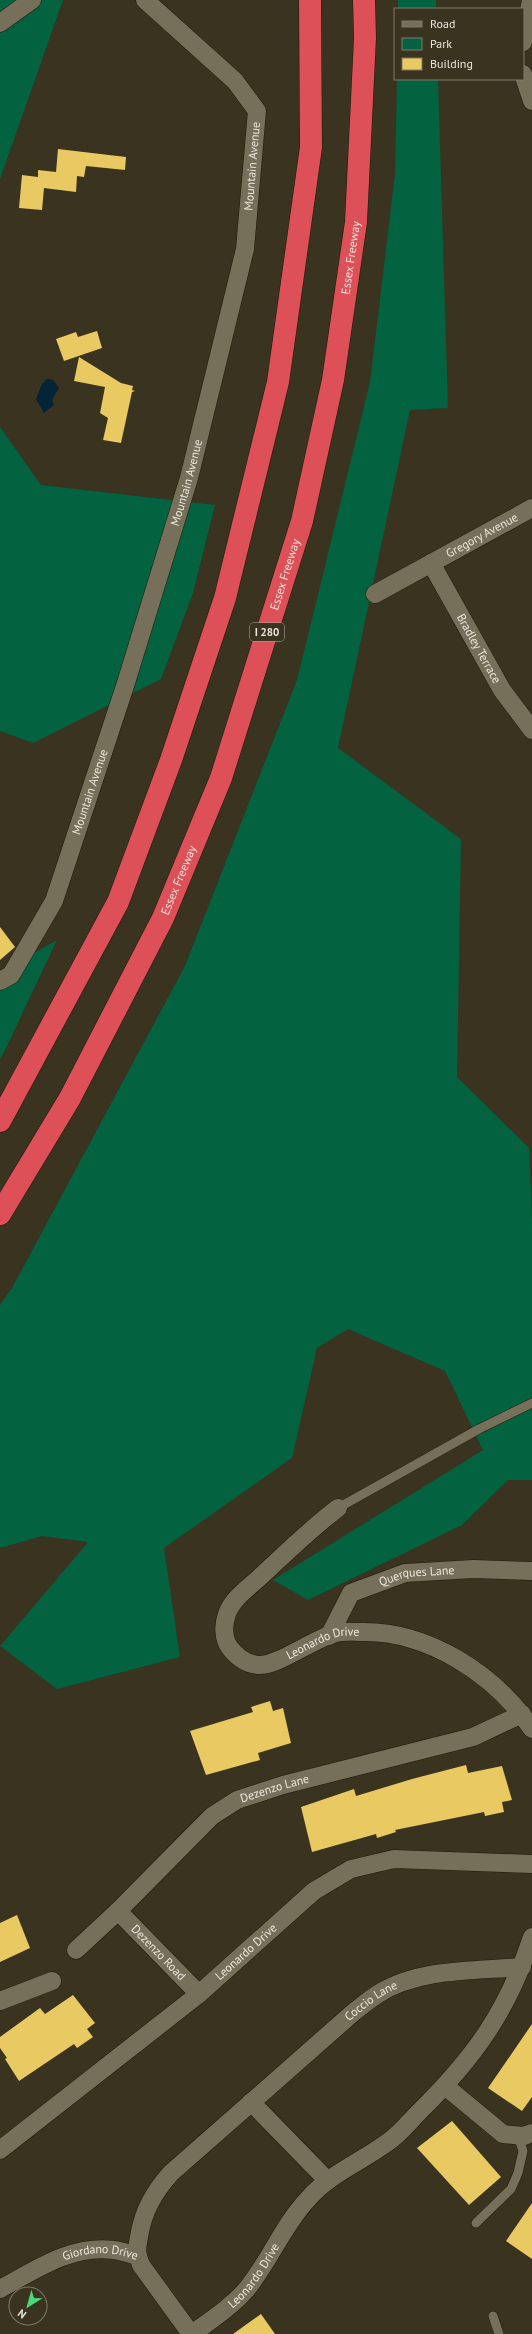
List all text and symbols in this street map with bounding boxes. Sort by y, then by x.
legend [394,8,524,80]
text: Road [430,16,455,31]
text: Park [430,36,452,51]
text: Building [430,56,473,71]
street label: Mountain Avenue [240,121,263,211]
street label: Essex Freeway [338,220,363,295]
street label: Mountain Avenue [167,438,205,528]
street label: Gregory Avenue [443,509,520,561]
street label: Essex Freeway [266,536,303,612]
street label: Bradley Terrace [454,611,505,686]
road number: I 280 [250,623,284,641]
street label: Mountain Avenue [68,747,111,836]
street label: Essex Freeway [157,843,199,917]
street label: Querques Lane [377,1562,455,1589]
street label: Leonardo Drive [284,1624,360,1662]
street label: Dezenzo Lane [238,1771,310,1805]
street label: Leonardo Drive [212,1920,280,1983]
street label: Dezenzo Road [128,1921,189,1983]
street label: Coccio Lane [341,1977,399,2024]
street label: Leonardo Drive [225,2240,282,2311]
street label: Giordano Drive [60,2241,140,2263]
north arrow [8,2286,48,2326]
text: N [15,2306,29,2322]

